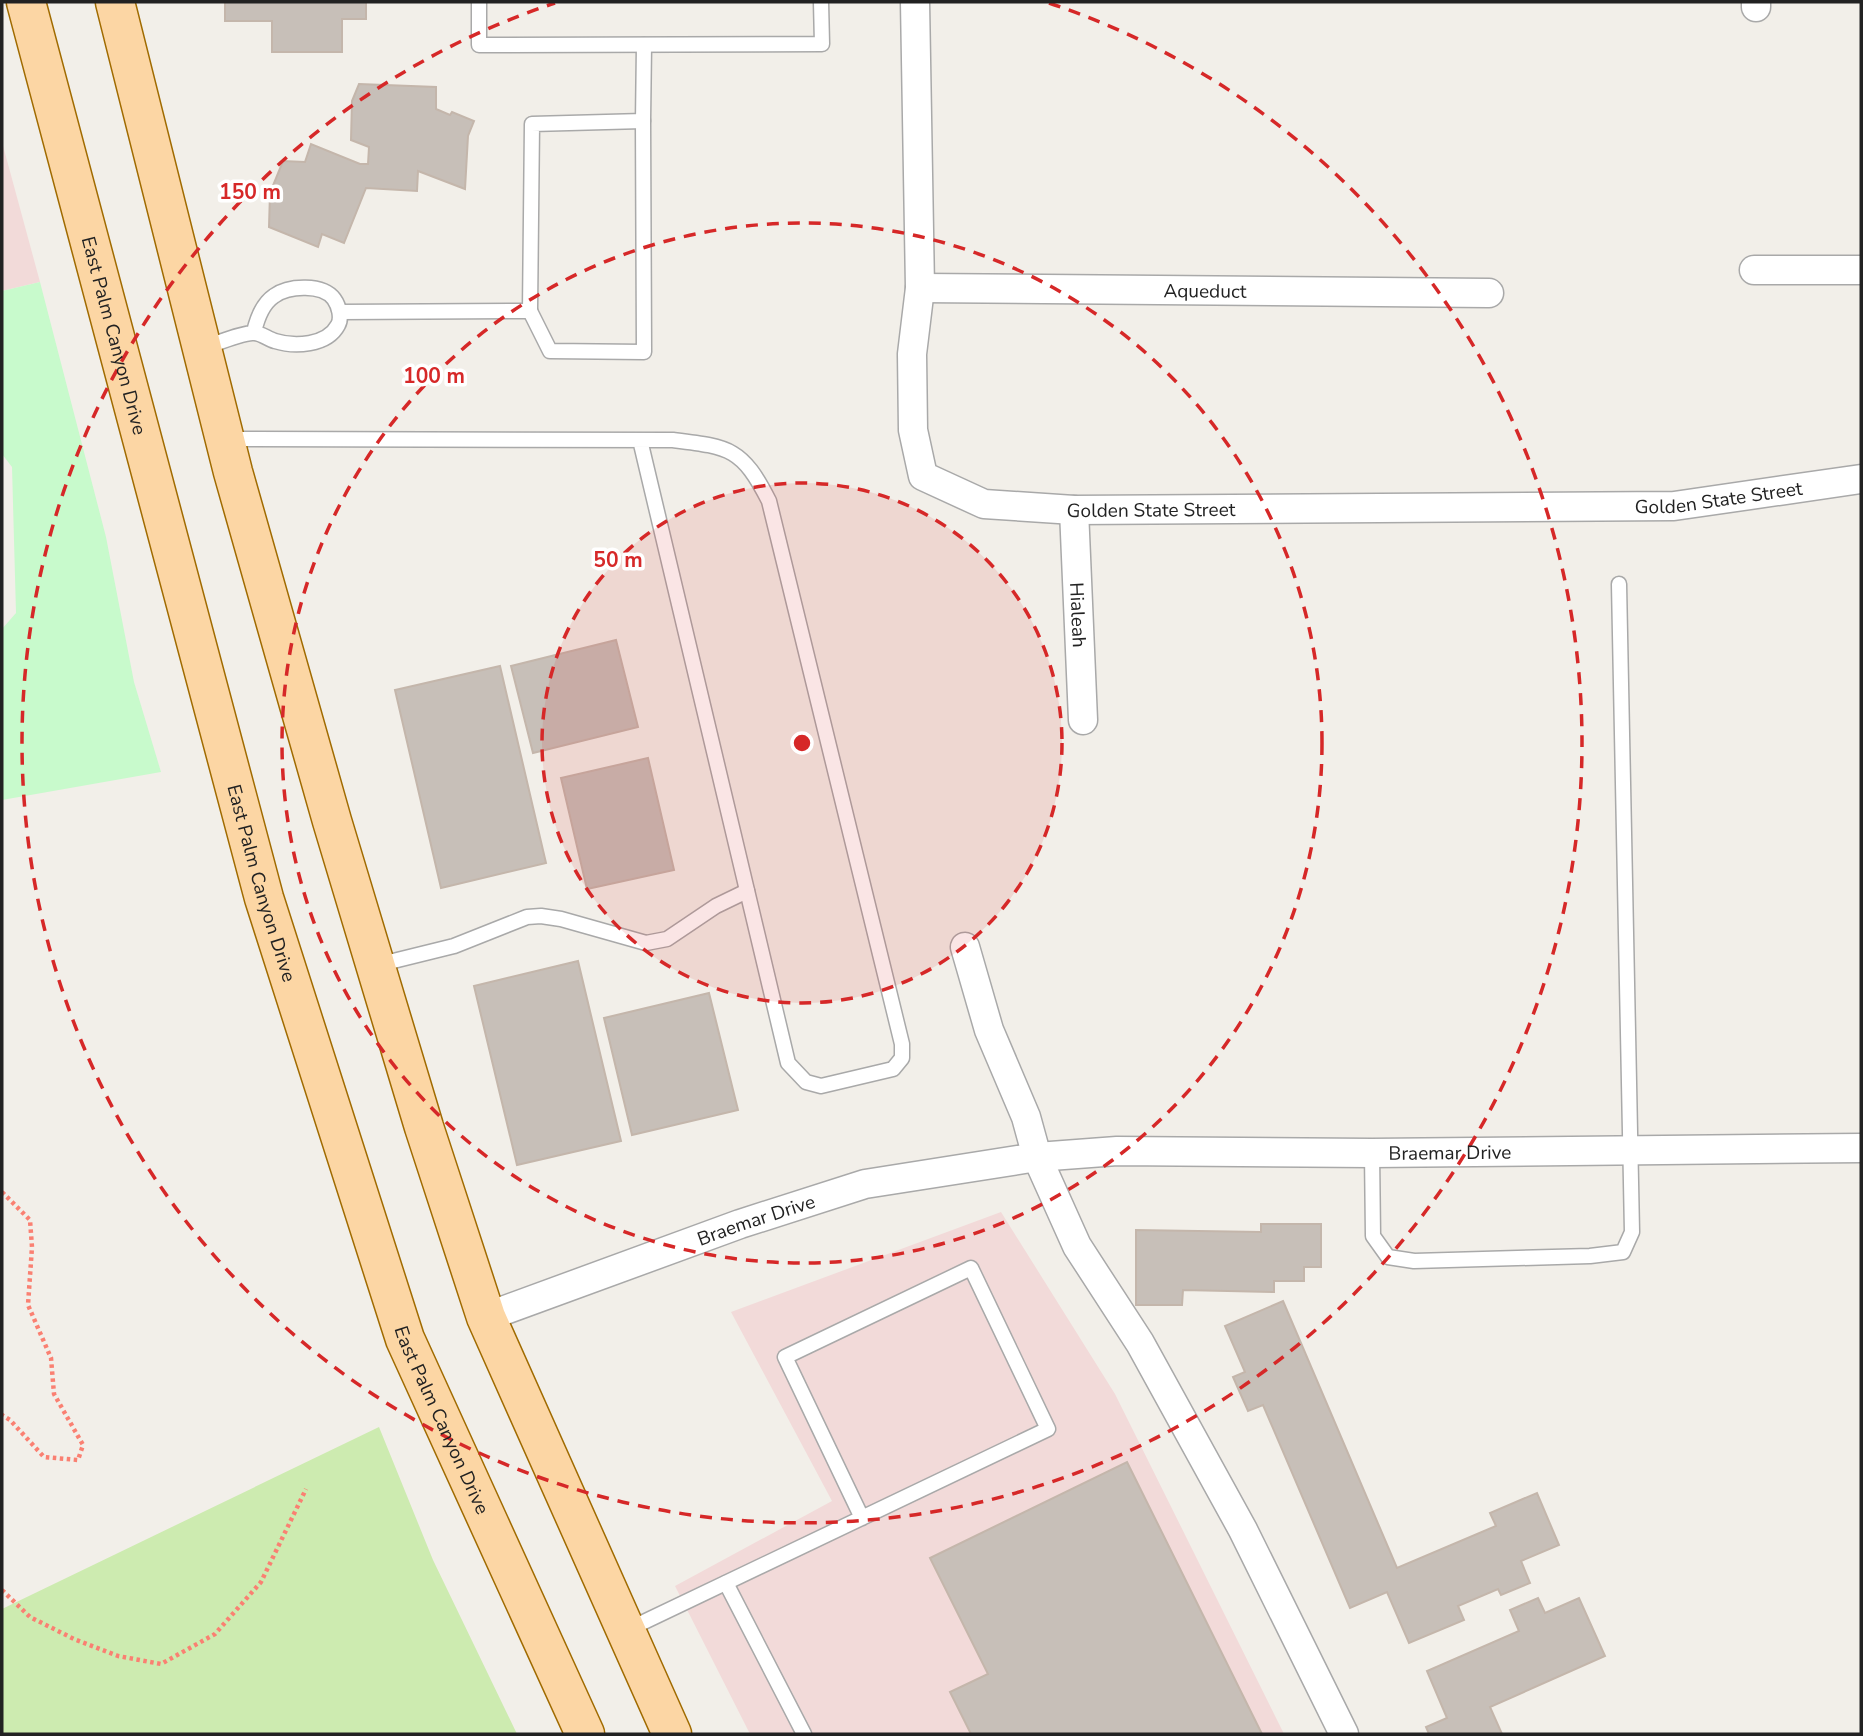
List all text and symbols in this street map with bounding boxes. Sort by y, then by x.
text: 150 m [219,178,281,206]
street label: East Palm Canyon Drive [75,234,152,438]
street label: Aqueduct [1163,278,1247,305]
text: 100 m [403,362,465,390]
street label: Golden State Street [1635,476,1804,520]
street label: Golden State Street [1066,497,1236,524]
text: 50 m [593,546,643,574]
street label: Hialeah [1063,582,1092,648]
centre of rings [790,731,814,755]
street label: East Palm Canyon Drive [220,782,302,985]
street label: Braemar Drive [1388,1140,1512,1167]
street label: Braemar Drive [694,1189,819,1253]
street label: East Palm Canyon Drive [388,1323,495,1519]

